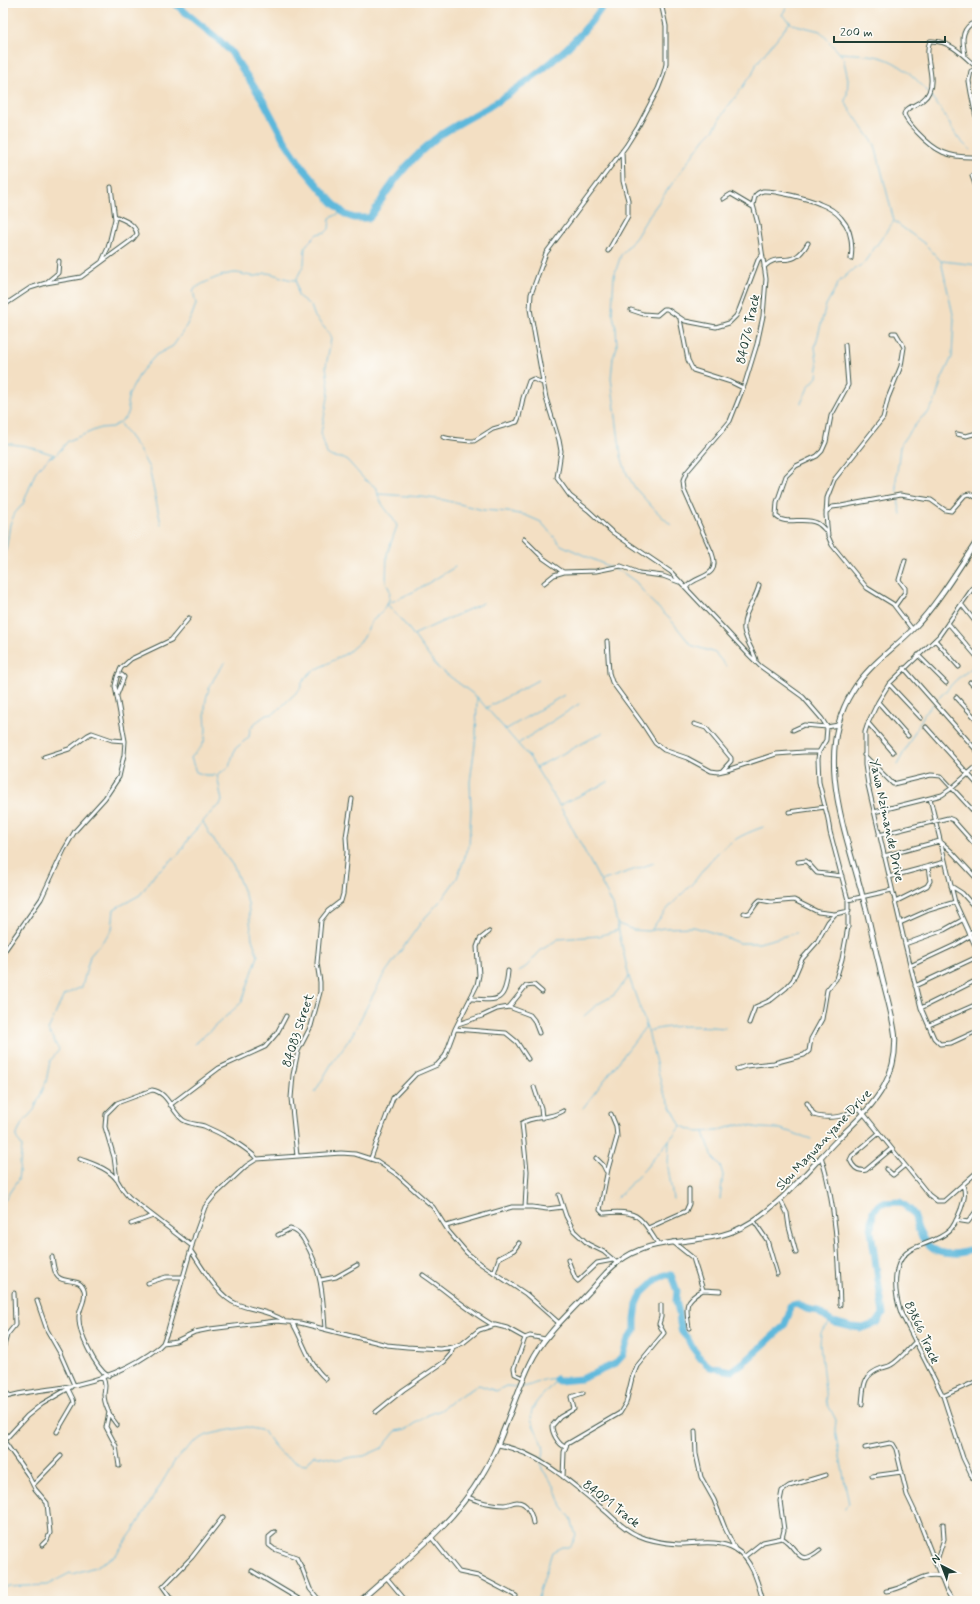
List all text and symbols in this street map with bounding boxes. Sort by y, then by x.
scale bar [834,18,945,44]
text: 200 m [840,25,873,41]
street label: 84076 Track [733,292,764,366]
street label: Yawa Nzimande Drive [865,757,908,883]
street label: 84083 Street [279,991,318,1070]
street label: Sbu Magwanyane Drive [773,1086,876,1194]
street label: 83866 Track [900,1299,944,1367]
street label: 84091 Track [579,1477,643,1532]
north arrow [922,1546,962,1586]
text: N [929,1552,943,1567]

